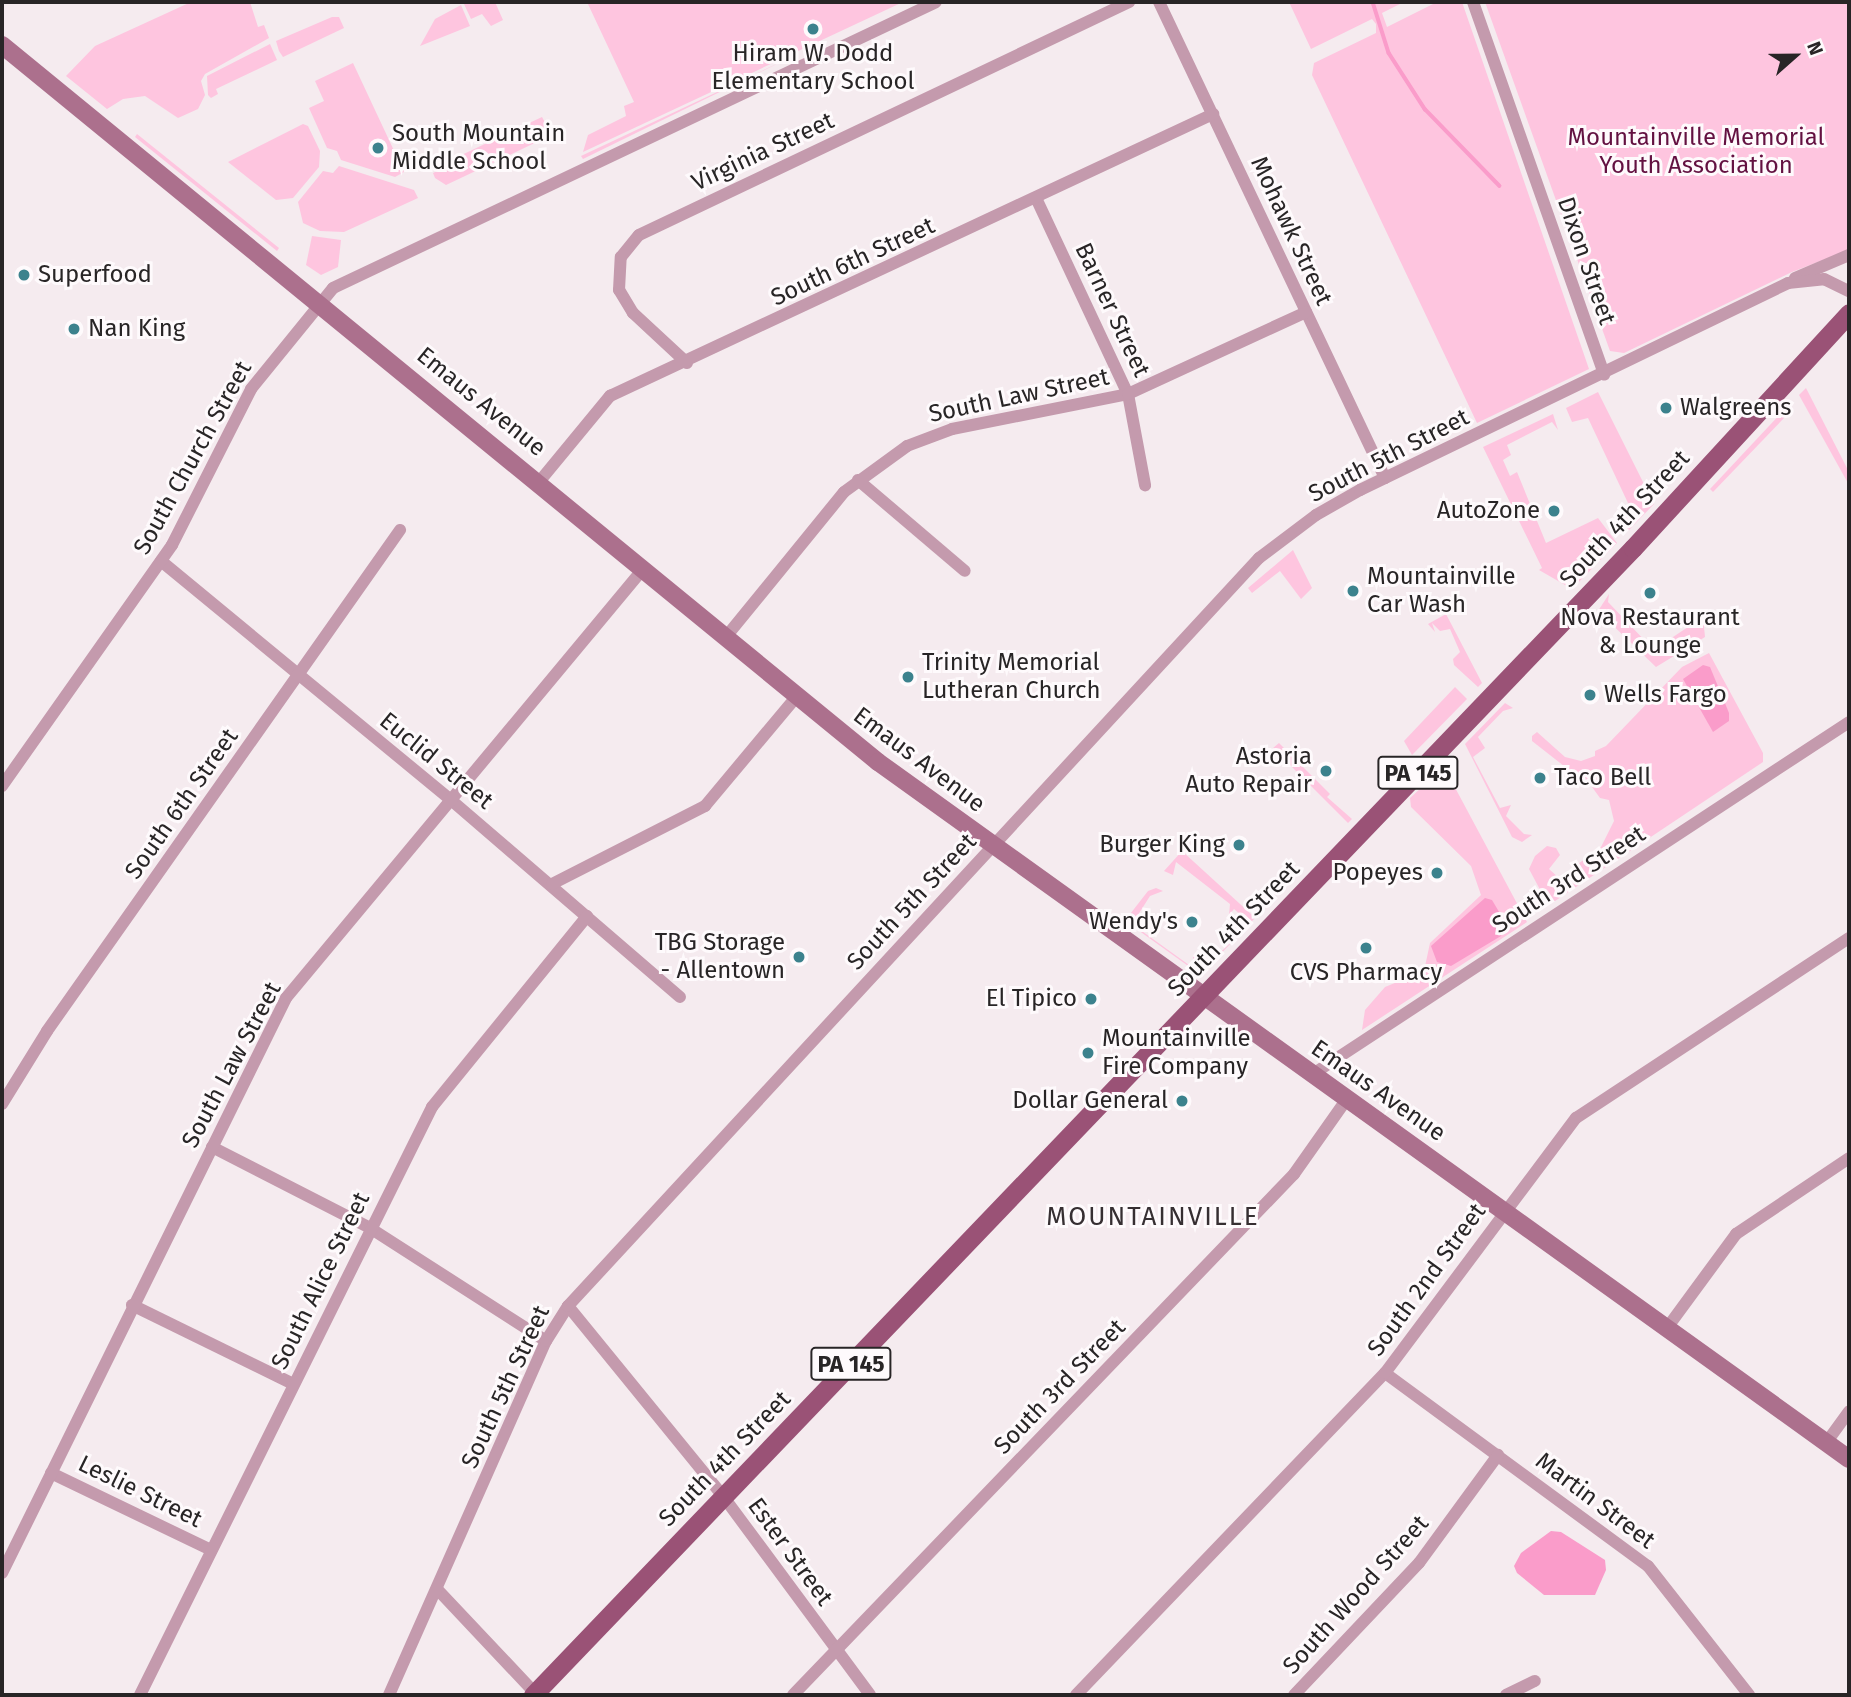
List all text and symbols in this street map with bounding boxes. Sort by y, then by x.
marker: Hiram W. Dodd Elementary School [805,21,821,37]
north arrow [1760,21,1830,91]
text: N [1802,38,1828,58]
place label: Hiram W. Dodd Elementary School [711,40,915,96]
street label: Virginia Street [687,106,839,198]
place label: South Mountain Middle School [392,120,565,176]
park label: Mountainville Memorial Youth Association [1567,124,1825,180]
marker: South Mountain Middle School [370,140,386,156]
street label: Mohawk Street [1244,152,1338,310]
street label: Dixon Street [1551,193,1621,329]
street label: South 6th Street [767,212,939,312]
street label: Barner Street [1068,238,1156,382]
place label: Superfood [38,261,152,289]
marker: Superfood [16,267,32,283]
place label: Nan King [88,315,185,343]
marker: Nan King [66,321,82,337]
street label: Emaus Avenue [411,341,551,463]
street label: South Church Street [128,356,258,560]
street label: South Law Street [926,363,1112,429]
place label: Walgreens [1680,394,1791,422]
marker: Walgreens [1658,400,1674,416]
street label: South 5th Street [1304,403,1474,509]
street label: South 4th Street [1554,444,1696,594]
place label: AutoZone [1437,497,1540,525]
marker: AutoZone [1546,503,1562,519]
place label: Mountainville Car Wash [1367,563,1516,619]
marker: Mountainville Car Wash [1345,583,1361,599]
marker: Nova Restaurant & Lounge [1642,585,1658,601]
place label: Nova Restaurant & Lounge [1560,604,1740,660]
place label: Trinity Memorial Lutheran Church [922,649,1101,705]
marker: Trinity Memorial Lutheran Church [900,669,916,685]
place label: Wells Fargo [1604,681,1727,709]
marker: Wells Fargo [1582,687,1598,703]
street label: Emaus Avenue [847,701,991,819]
street label: Euclid Street [373,707,499,815]
street label: South 6th Street [119,723,245,885]
place label: Astoria Auto Repair [1185,743,1312,799]
road number: PA 145 [1376,754,1460,792]
marker: Astoria Auto Repair [1318,763,1334,779]
place label: Taco Bell [1554,764,1651,792]
marker: Taco Bell [1532,770,1548,786]
street label: South 3rd Street [1487,820,1651,940]
street label: South 5th Street [841,828,983,976]
place label: Burger King [1099,831,1225,859]
marker: Burger King [1231,837,1247,853]
street label: South 4th Street [1162,855,1306,1003]
place label: Popeyes [1333,859,1423,887]
marker: Popeyes [1429,865,1445,881]
place label: Wendy's [1089,908,1178,936]
marker: Wendy's [1184,914,1200,930]
place label: TBG Storage - Allentown [655,929,785,985]
marker: CVS Pharmacy [1358,940,1374,956]
marker: TBG Storage - Allentown [791,949,807,965]
place label: CVS Pharmacy [1290,959,1442,987]
street label: South Law Street [176,977,288,1153]
place label: El Tipico [986,985,1077,1013]
marker: El Tipico [1083,991,1099,1007]
place label: Mountainville Fire Company [1102,1025,1251,1081]
street label: Emaus Avenue [1305,1034,1451,1148]
marker: Mountainville Fire Company [1080,1045,1096,1061]
place label: Dollar General [1012,1087,1168,1115]
marker: Dollar General [1174,1093,1190,1109]
street label: South Alice Street [266,1188,376,1374]
street label: South 2nd Street [1362,1198,1492,1362]
district label: MOUNTAINVILLE [1048,1201,1258,1233]
street label: South 5th Street [456,1301,556,1473]
street label: South 3rd Street [988,1314,1132,1460]
road number: PA 145 [809,1344,893,1384]
street label: South 4th Street [653,1385,797,1533]
street label: Martin Street [1530,1447,1660,1555]
street label: Leslie Street [73,1450,207,1534]
street label: Ester Street [741,1493,839,1611]
street label: South Wood Street [1277,1510,1435,1680]

